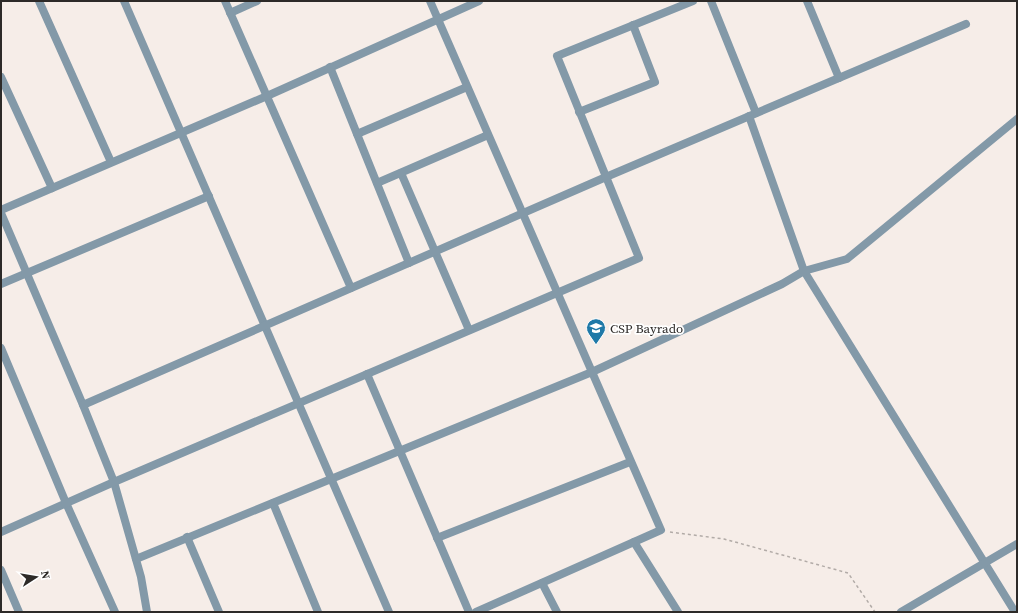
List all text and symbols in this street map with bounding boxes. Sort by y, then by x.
school or university icon: CSP Bayrado [585,317,607,345]
place label: CSP Bayrado [610,320,683,337]
north arrow [16,557,56,597]
text: N [37,570,53,581]

